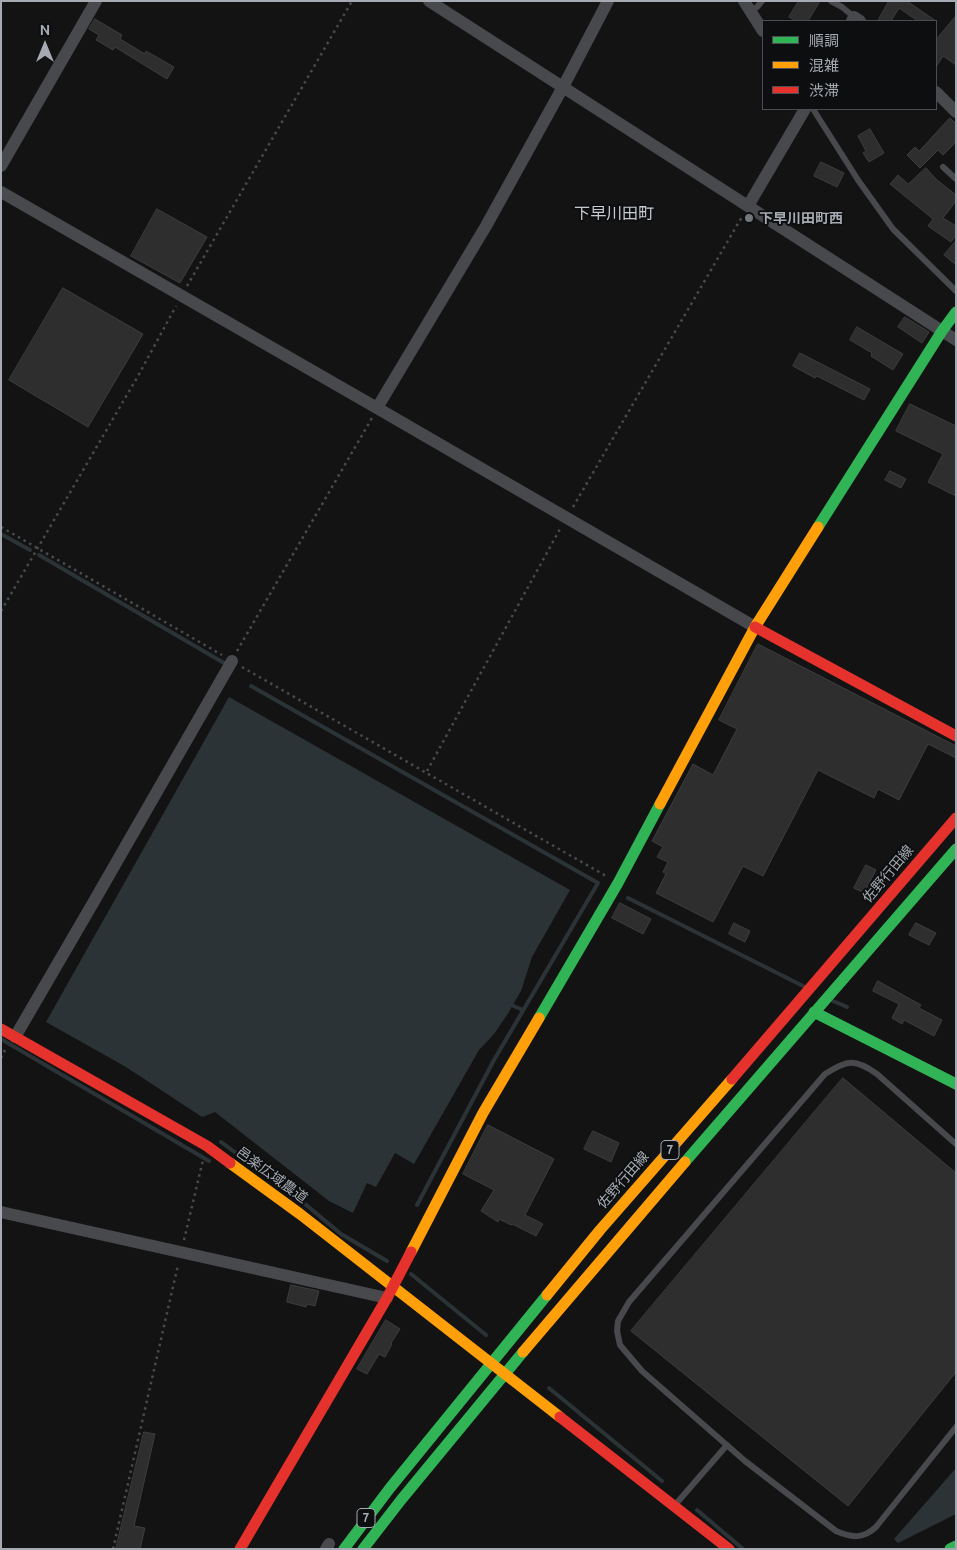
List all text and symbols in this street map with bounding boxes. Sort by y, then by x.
north arrow [20,20,70,70]
legend [762,20,937,110]
text: N [40,22,50,38]
text: 順調 [809,32,839,49]
text: 混雑 [809,57,839,74]
text: 渋滞 [809,82,839,99]
district label: 下早川田町 [574,204,654,224]
place label: 下早川田町西 [759,210,843,226]
marker: 下早川田町西 [743,212,755,224]
street label: 佐野行田線 [859,842,917,906]
road number: 7 [661,1140,679,1160]
street label: 邑楽広域農道 [233,1144,311,1206]
street label: 佐野行田線 [594,1148,652,1212]
road number: 7 [357,1509,375,1528]

